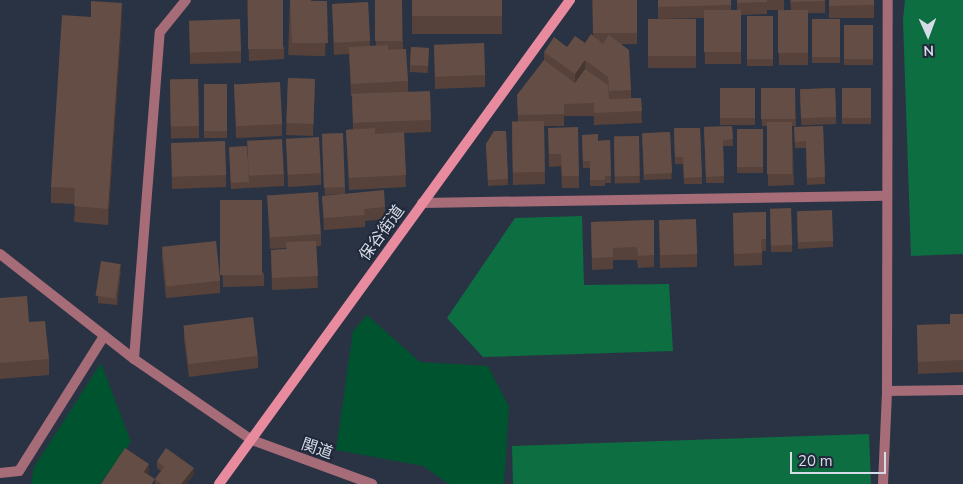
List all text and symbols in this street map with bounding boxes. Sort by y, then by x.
north arrow [903,10,953,60]
text: N [923,41,934,60]
street label: 保谷街道 [355,201,409,265]
street label: 関道 [299,435,335,463]
scale bar [793,442,889,474]
text: 20 m [798,451,833,471]

